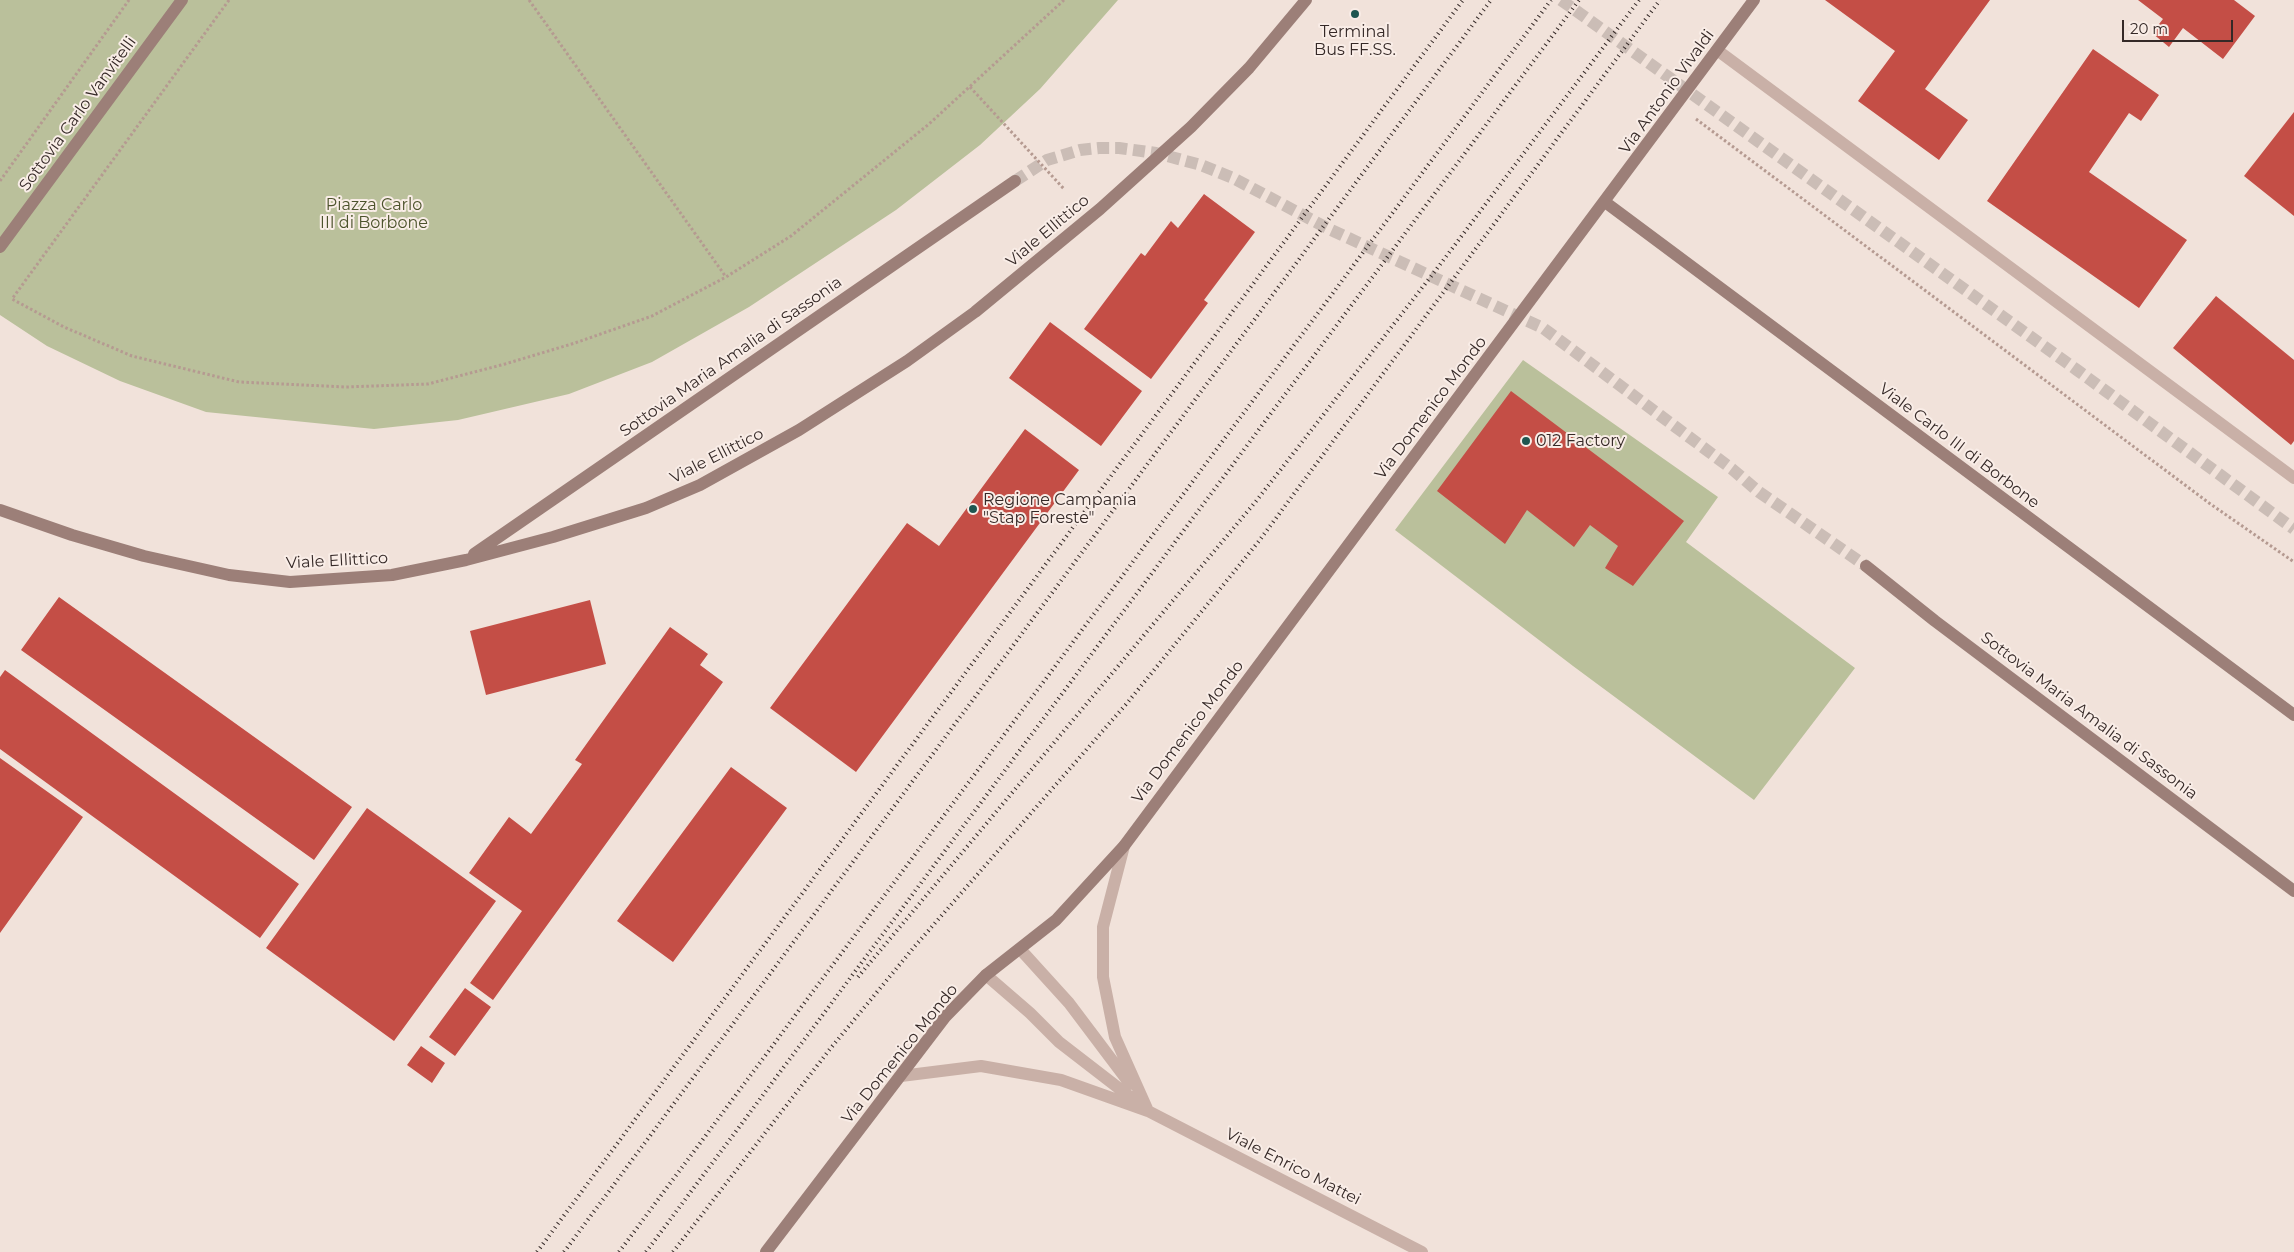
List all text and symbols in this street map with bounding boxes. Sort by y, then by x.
marker: Terminal Bus FF.SS. [1349,8,1361,20]
scale bar [2124,10,2235,42]
text: 20 m [2130,19,2168,38]
place label: Terminal Bus FF.SS. [1314,22,1396,60]
street label: Via Antonio Vivaldi [1615,26,1719,158]
street label: Sottovia Carlo Vanvitelli [16,33,140,195]
street label: Viale Ellittico [1003,191,1093,271]
park label: Piazza Carlo III di Borbone [320,195,428,233]
street label: Sottovia Maria Amalia di Sassonia [616,273,846,441]
street label: Via Domenico Mondo [1371,333,1491,483]
street label: Viale Carlo III di Borbone [1875,379,2043,513]
street label: Viale Ellittico [667,424,767,488]
place label: 012 Factory [1536,431,1625,451]
marker: 012 Factory [1520,435,1532,447]
place label: Regione Campania "Stap Foreste" [983,490,1137,528]
marker: Regione Campania "Stap Foreste" [967,503,979,515]
street label: Viale Ellittico [285,549,389,573]
street label: Sottovia Maria Amalia di Sassonia [1977,628,2201,804]
street label: Via Domenico Mondo [1128,657,1248,807]
street label: Via Domenico Mondo [838,980,962,1128]
street label: Viale Enrico Mattei [1222,1125,1364,1209]

